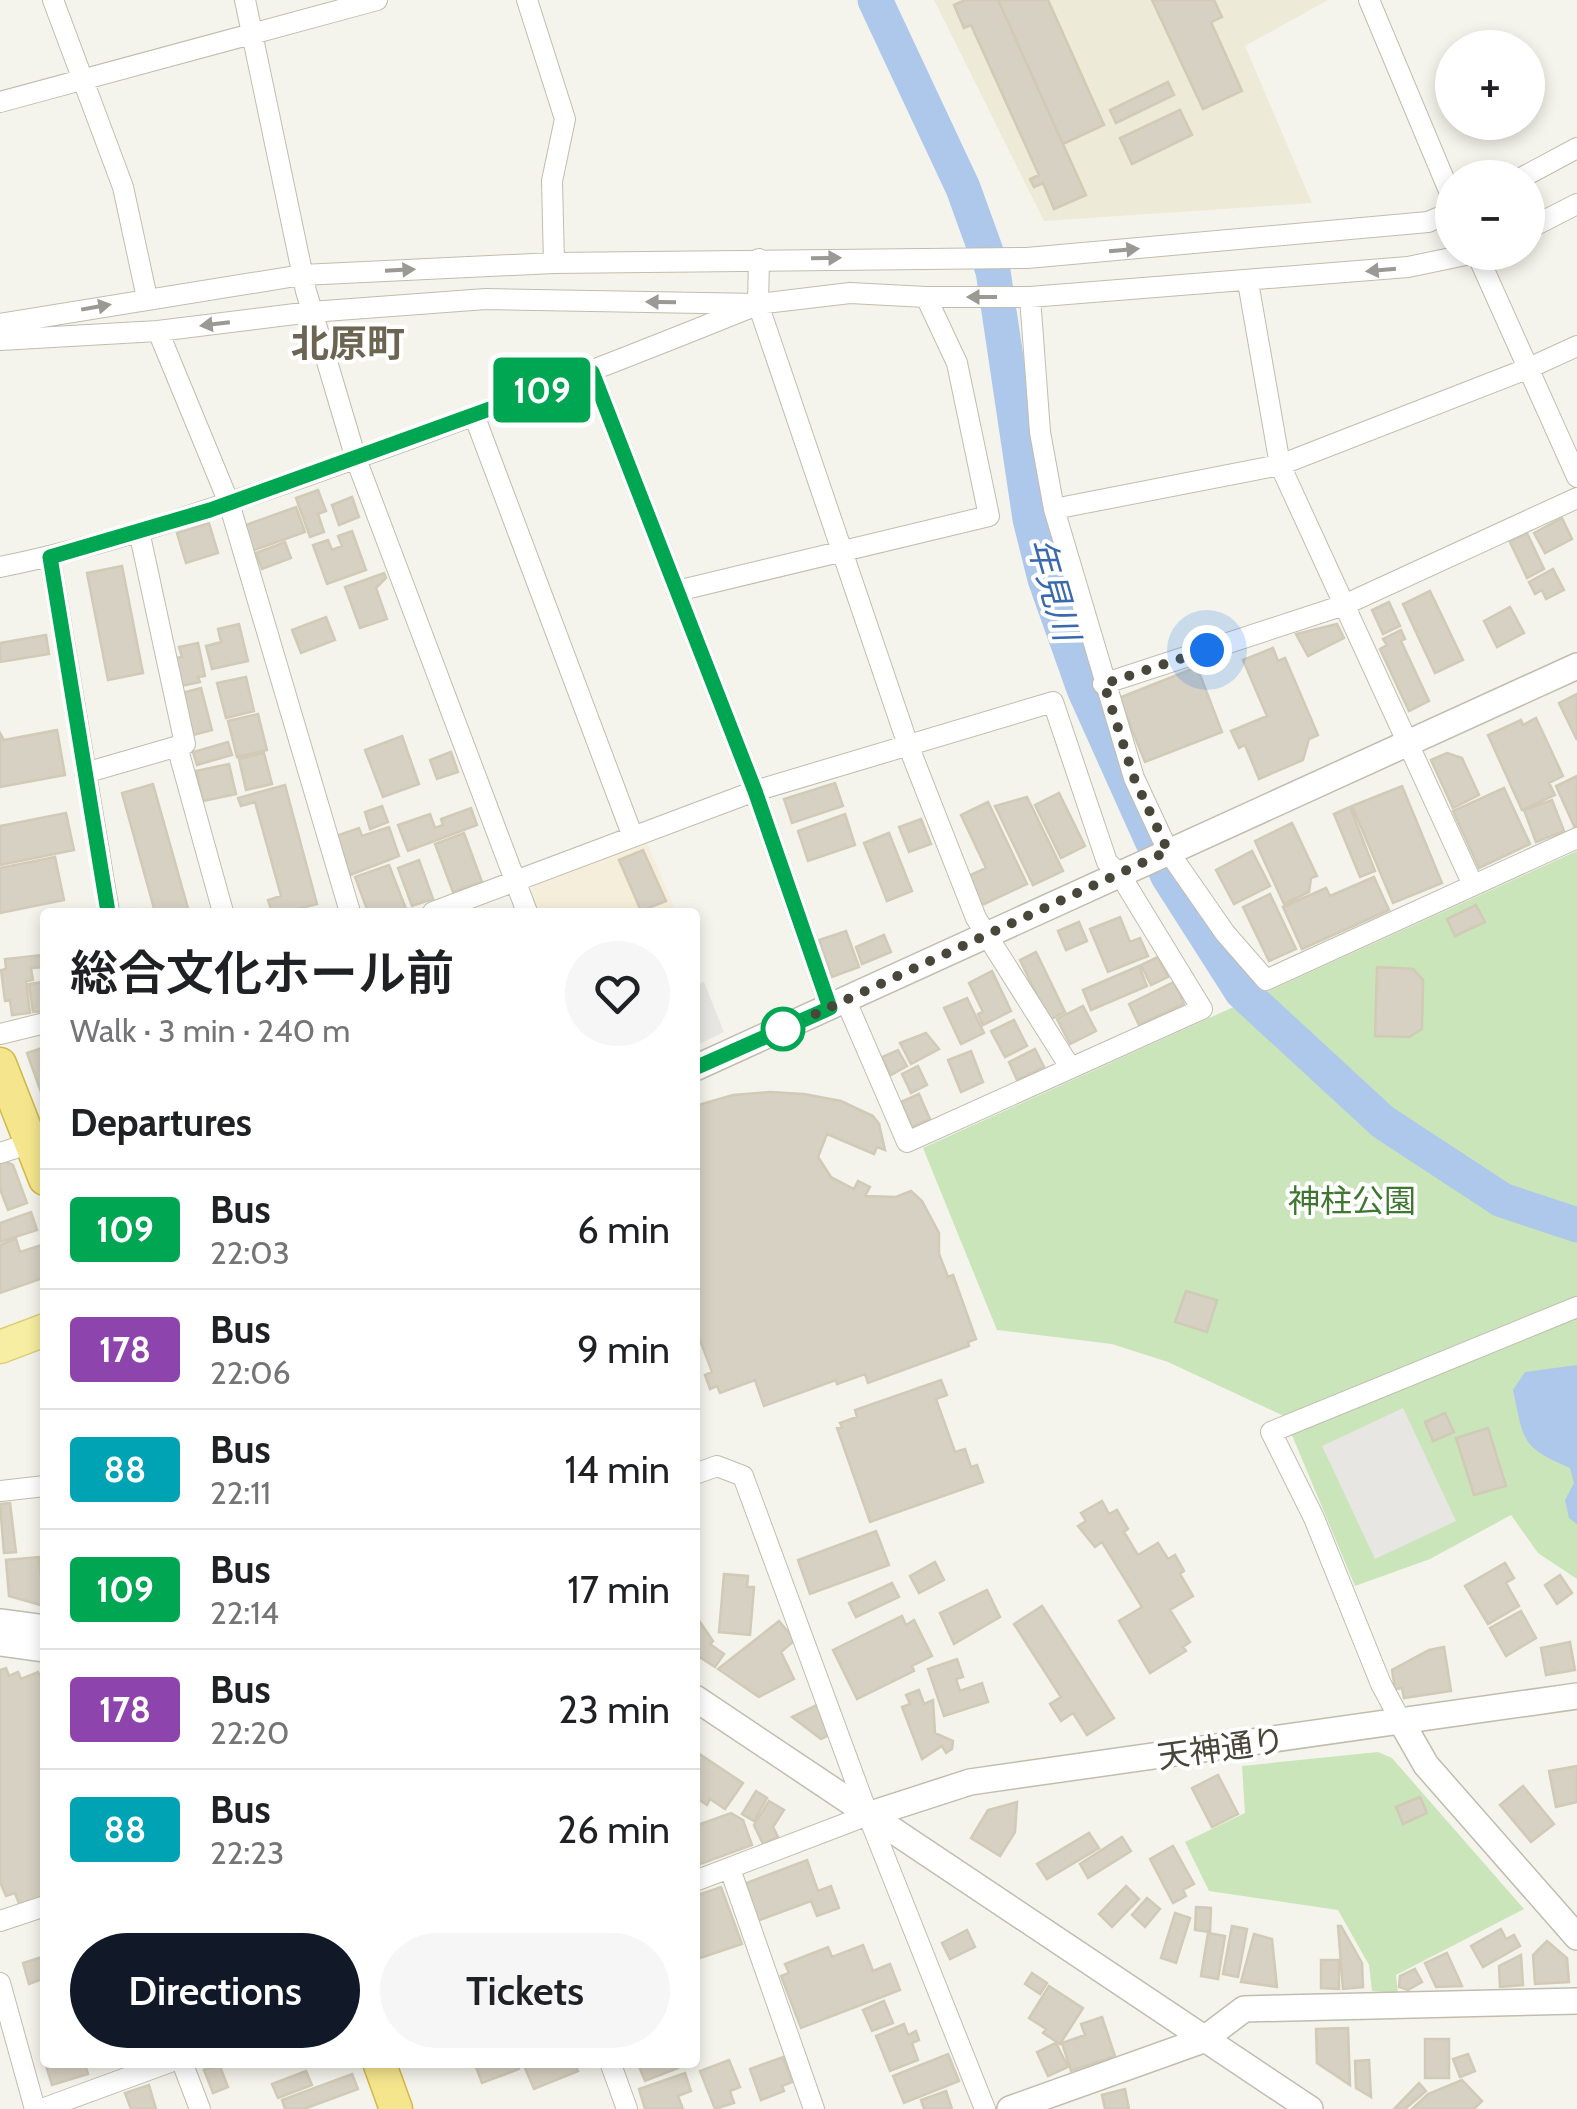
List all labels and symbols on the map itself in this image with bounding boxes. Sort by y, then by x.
one-way arrow [1109,241,1141,257]
one-way arrow [811,250,843,266]
one-way arrow [384,262,416,278]
one-way arrow [1364,262,1396,278]
one-way arrow [966,289,998,305]
one-way arrow [644,294,676,310]
one-way arrow [81,299,112,314]
one-way arrow [198,316,230,332]
district label: 北原町 [291,320,405,367]
line badge: 109 [484,358,600,422]
water label: 年見川 [1019,533,1090,649]
your location [1182,625,1232,675]
unlabelled marker [762,1008,804,1050]
park label: 神柱公園 [1288,1181,1416,1220]
street label: 天神通り [1155,1720,1287,1776]

